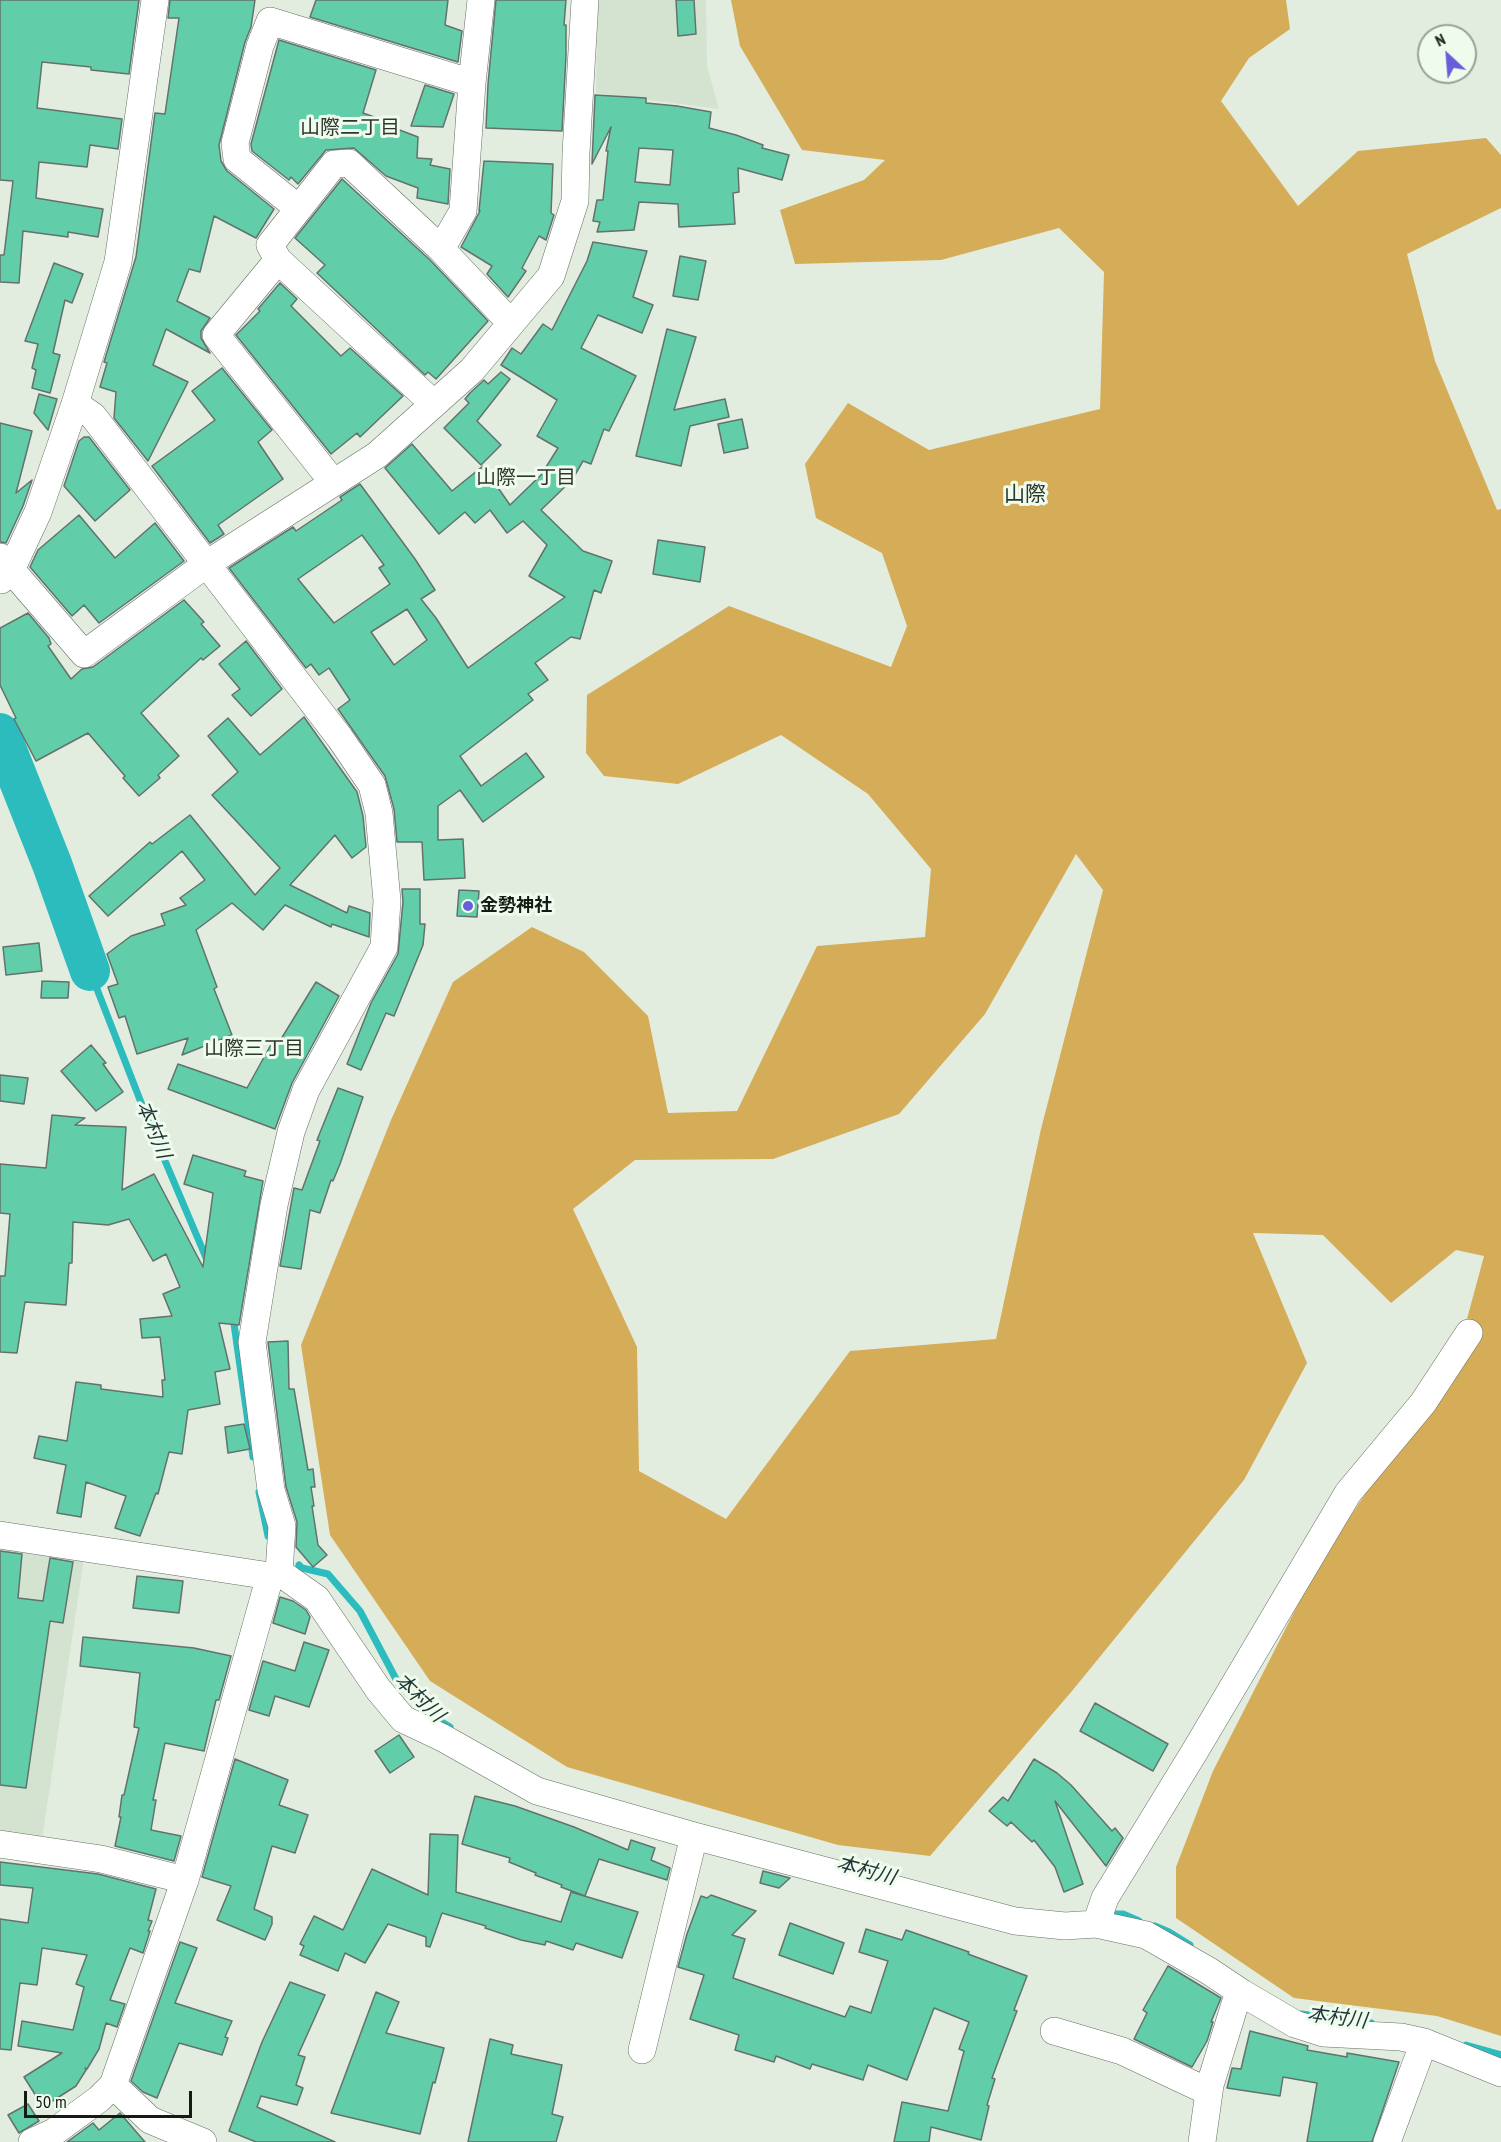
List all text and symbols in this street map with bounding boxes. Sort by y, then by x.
north arrow [1417,24,1477,84]
text: N [1432,29,1448,51]
district label: 山際二丁目 [300,116,400,140]
district label: 山際一丁目 [476,466,576,490]
district label: 山際 [1004,482,1046,508]
place label: 金勢神社 [480,895,552,917]
marker: 金勢神社 [461,899,475,913]
district label: 山際三丁目 [204,1037,304,1061]
water label: 本村川 [131,1098,175,1162]
water label: 本村川 [389,1669,449,1727]
water label: 本村川 [834,1852,898,1890]
water label: 本村川 [1306,2002,1368,2034]
scale bar [27,2079,195,2117]
text: 50 m [35,2090,67,2113]

